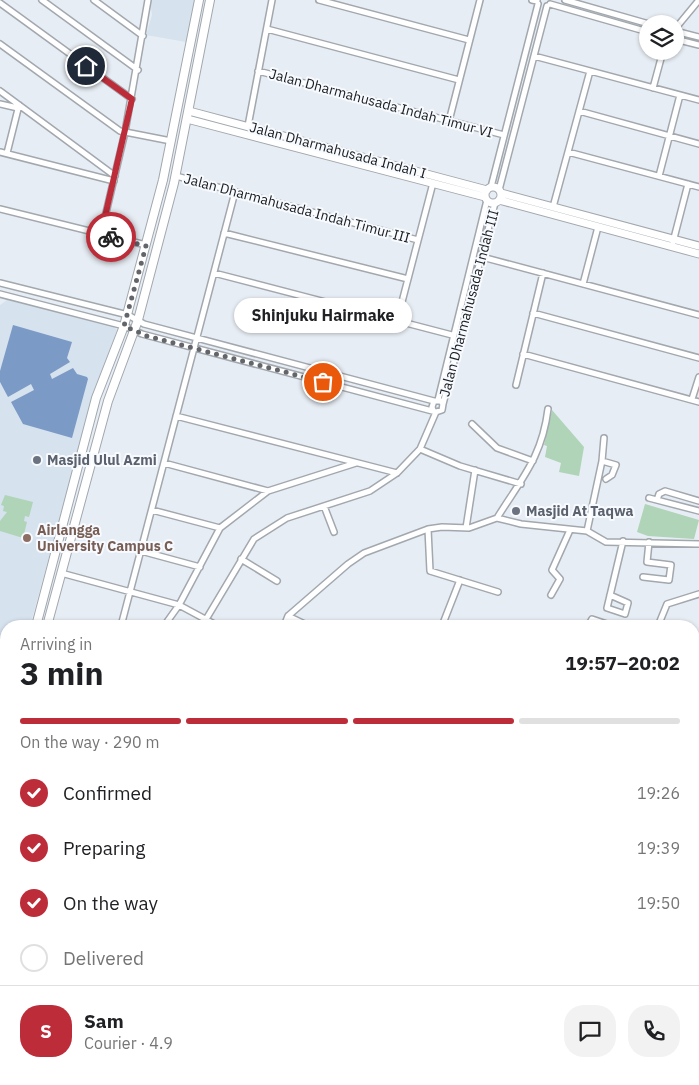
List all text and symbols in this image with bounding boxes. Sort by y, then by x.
map controls [639,15,684,60]
button: layers [639,15,684,60]
pin [65,45,107,87]
icon: home [72,52,100,80]
street label: Jalan Dharmahusada Indah Timur VI [267,64,495,142]
street label: Jalan Dharmahusada Indah I [248,118,428,182]
street label: Jalan Dharmahusada Indah Timur III [182,169,412,247]
street label: Jalan Dharmahusada Indah III [435,207,503,399]
courier [86,212,136,262]
icon: bike [97,223,125,251]
callout: Shinjuku Hairmake [234,297,412,332]
text: Shinjuku Hairmake [251,305,395,325]
pin [302,361,344,403]
icon: bag [309,368,337,396]
place label: Masjid Ulul Azmi [47,451,157,469]
marker: Masjid Ulul Azmi [31,454,43,466]
place label: Masjid At Taqwa [526,502,634,520]
marker: Masjid At Taqwa [510,505,522,517]
place label: Airlangga University Campus C [37,521,173,555]
marker: Airlangga University Campus C [21,532,33,544]
text: Arriving in [20,634,92,654]
text: 19:57–20:02 [565,651,680,675]
text: 3 min [20,652,104,694]
text: On the way · 290 m [20,732,159,752]
icon: check [20,779,48,807]
text: Confirmed [63,781,152,805]
text: 19:26 [637,783,680,803]
icon: check [20,834,48,862]
text: Preparing [63,836,145,860]
text: 19:39 [637,838,680,858]
icon: check [20,889,48,917]
text: On the way [63,891,158,915]
text: 19:50 [637,893,680,913]
text: Delivered [63,946,144,970]
button: chat [564,1005,616,1057]
button: phone [628,1005,680,1057]
text: Sam [84,1009,124,1033]
text: S [40,1019,52,1043]
text: Courier · 4.9 [84,1033,173,1053]

